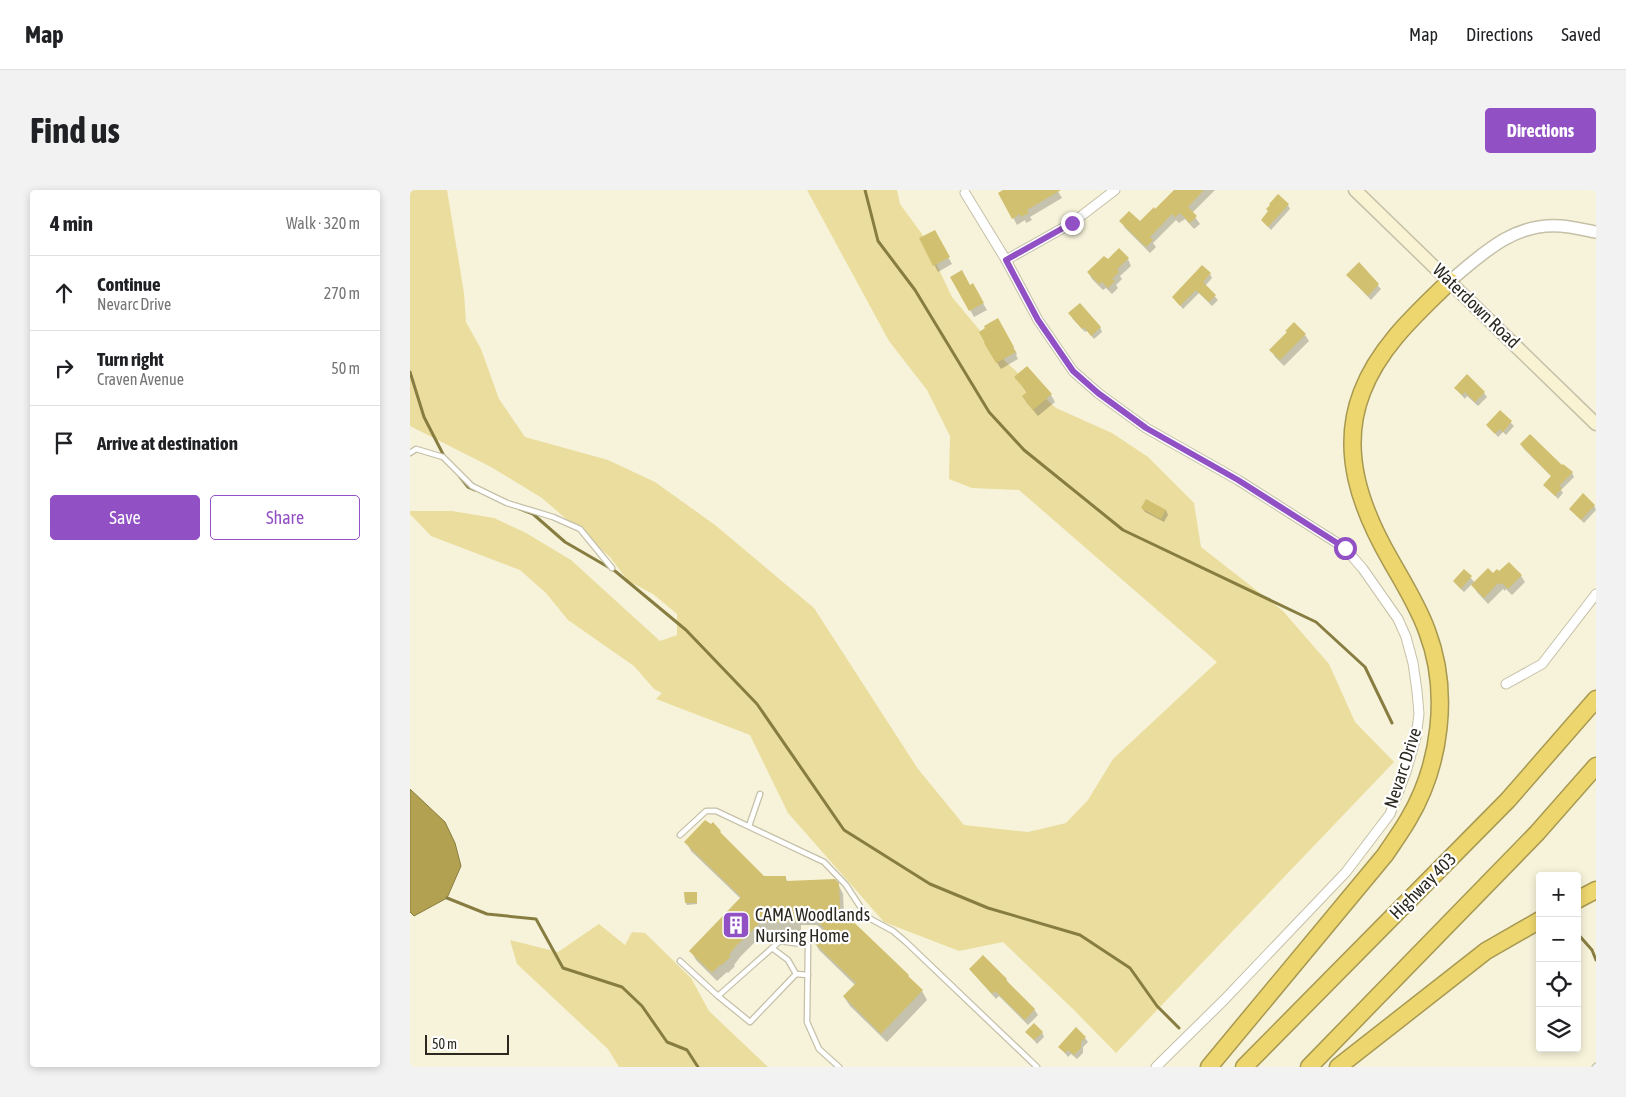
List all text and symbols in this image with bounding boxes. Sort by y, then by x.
text: Map [25,21,64,48]
text: Map [1409,24,1438,45]
text: Directions [1466,24,1533,45]
text: Saved [1561,24,1601,45]
button: Directions [1485,108,1596,153]
text: Find us [30,110,120,150]
text: 4 min [50,211,93,235]
route end [1061,212,1084,235]
text: Walk · 320 m [286,214,360,232]
street label: Waterdown Road [1429,259,1524,352]
text: Continue [97,273,161,295]
icon: ahead [50,279,78,307]
text: 270 m [324,284,360,302]
text: Nevarc Drive [97,295,171,313]
text: Turn right [97,348,164,370]
icon: right [50,354,78,382]
text: 50 m [331,359,360,377]
text: Craven Avenue [97,370,184,388]
icon: arrive [50,429,78,457]
text: Arrive at destination [97,432,238,454]
button: Save [50,495,200,540]
button: Share [210,495,360,540]
route start [1334,537,1357,560]
street label: Nevarc Drive [1380,725,1425,811]
street label: Highway 403 [1385,848,1460,923]
map controls [1536,872,1581,1052]
button: + [1536,872,1581,917]
place label: CAMA Woodlands Nursing Home [755,904,870,946]
building icon: CAMA Woodlands Nursing Home [721,910,751,940]
button: − [1536,917,1581,962]
button: locate [1536,962,1581,1007]
button: layers [1536,1007,1581,1052]
scale bar [425,1032,509,1055]
text: 50 m [432,1036,457,1052]

